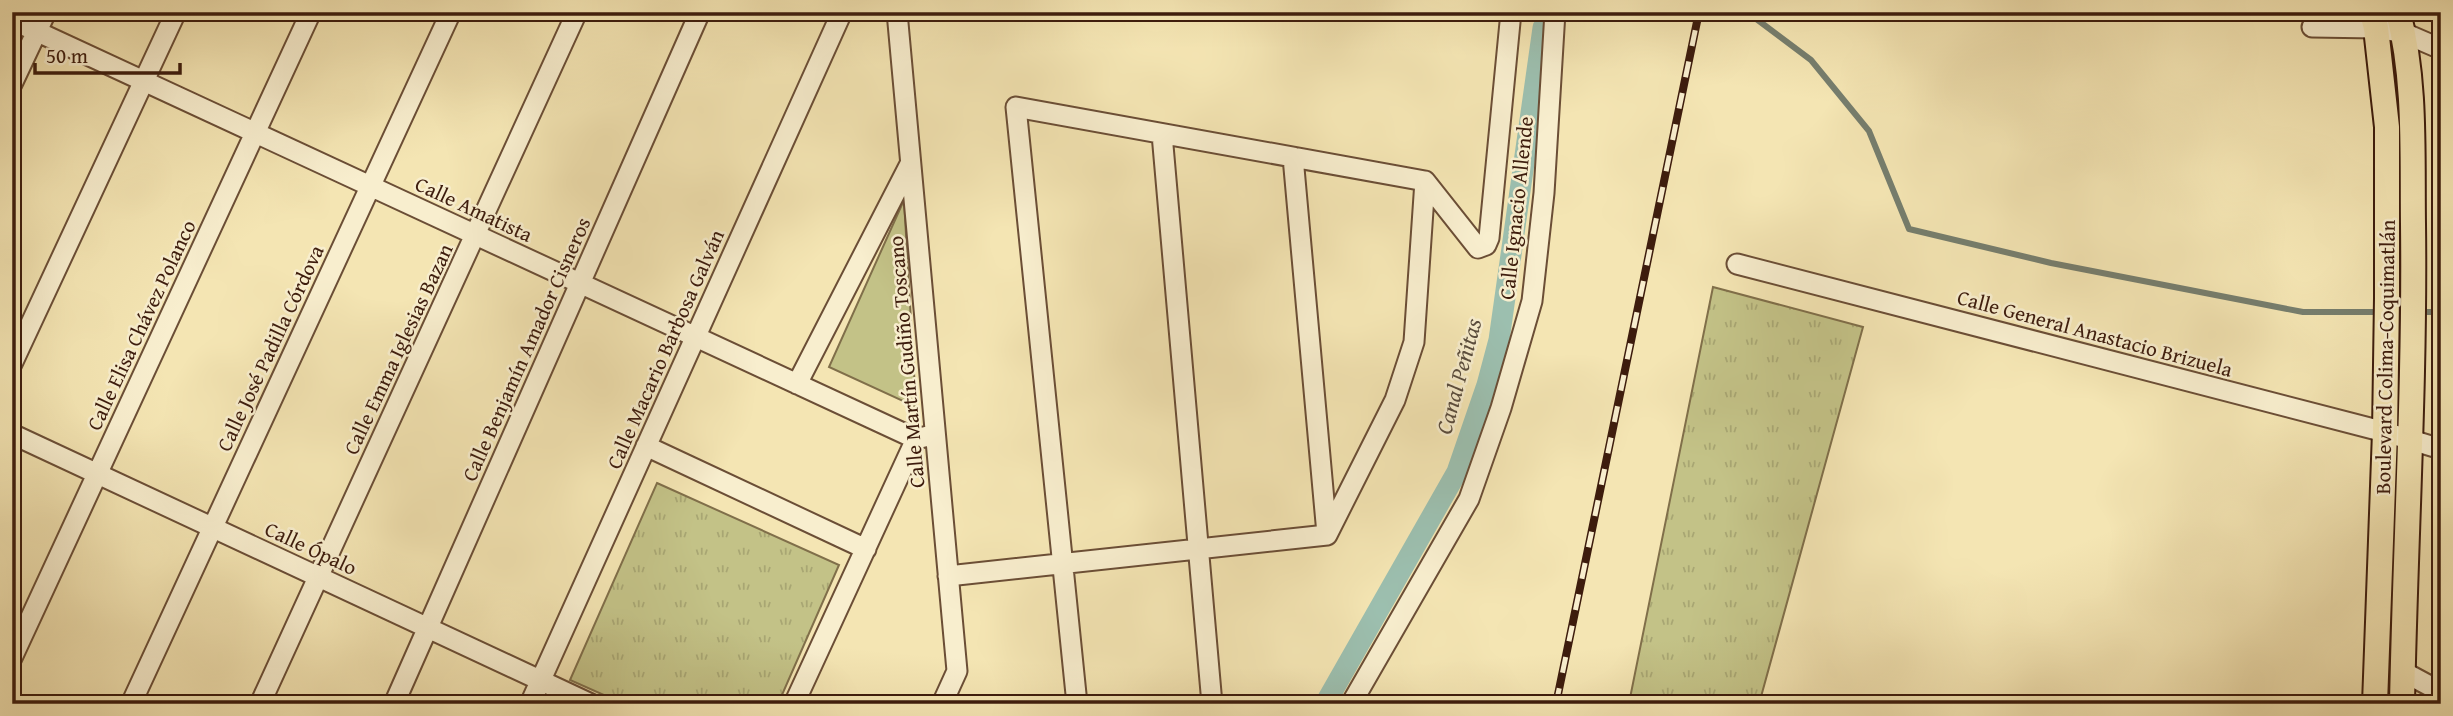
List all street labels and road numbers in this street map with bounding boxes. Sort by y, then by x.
street label: Calle Ignacio Allende [1491,115,1541,301]
street label: Calle Amatista [410,168,538,250]
street label: Calle Benjamín Amador Cisneros [454,212,598,486]
street label: Calle Elisa Chávez Polanco [78,215,204,435]
street label: Boulevard Colima-Coquimatlán [2367,219,2403,495]
street label: Calle Macario Barbosa Galván [598,224,732,474]
street label: Calle Martín Gudiño Toscano [880,235,932,489]
street label: Calle Emma Iglesias Bazan [335,238,461,460]
street label: Calle José Padilla Córdova [209,240,332,456]
street label: Calle General Anastacio Brizuela [1954,281,2236,385]
street label: Calle Ópalo [260,513,362,583]

